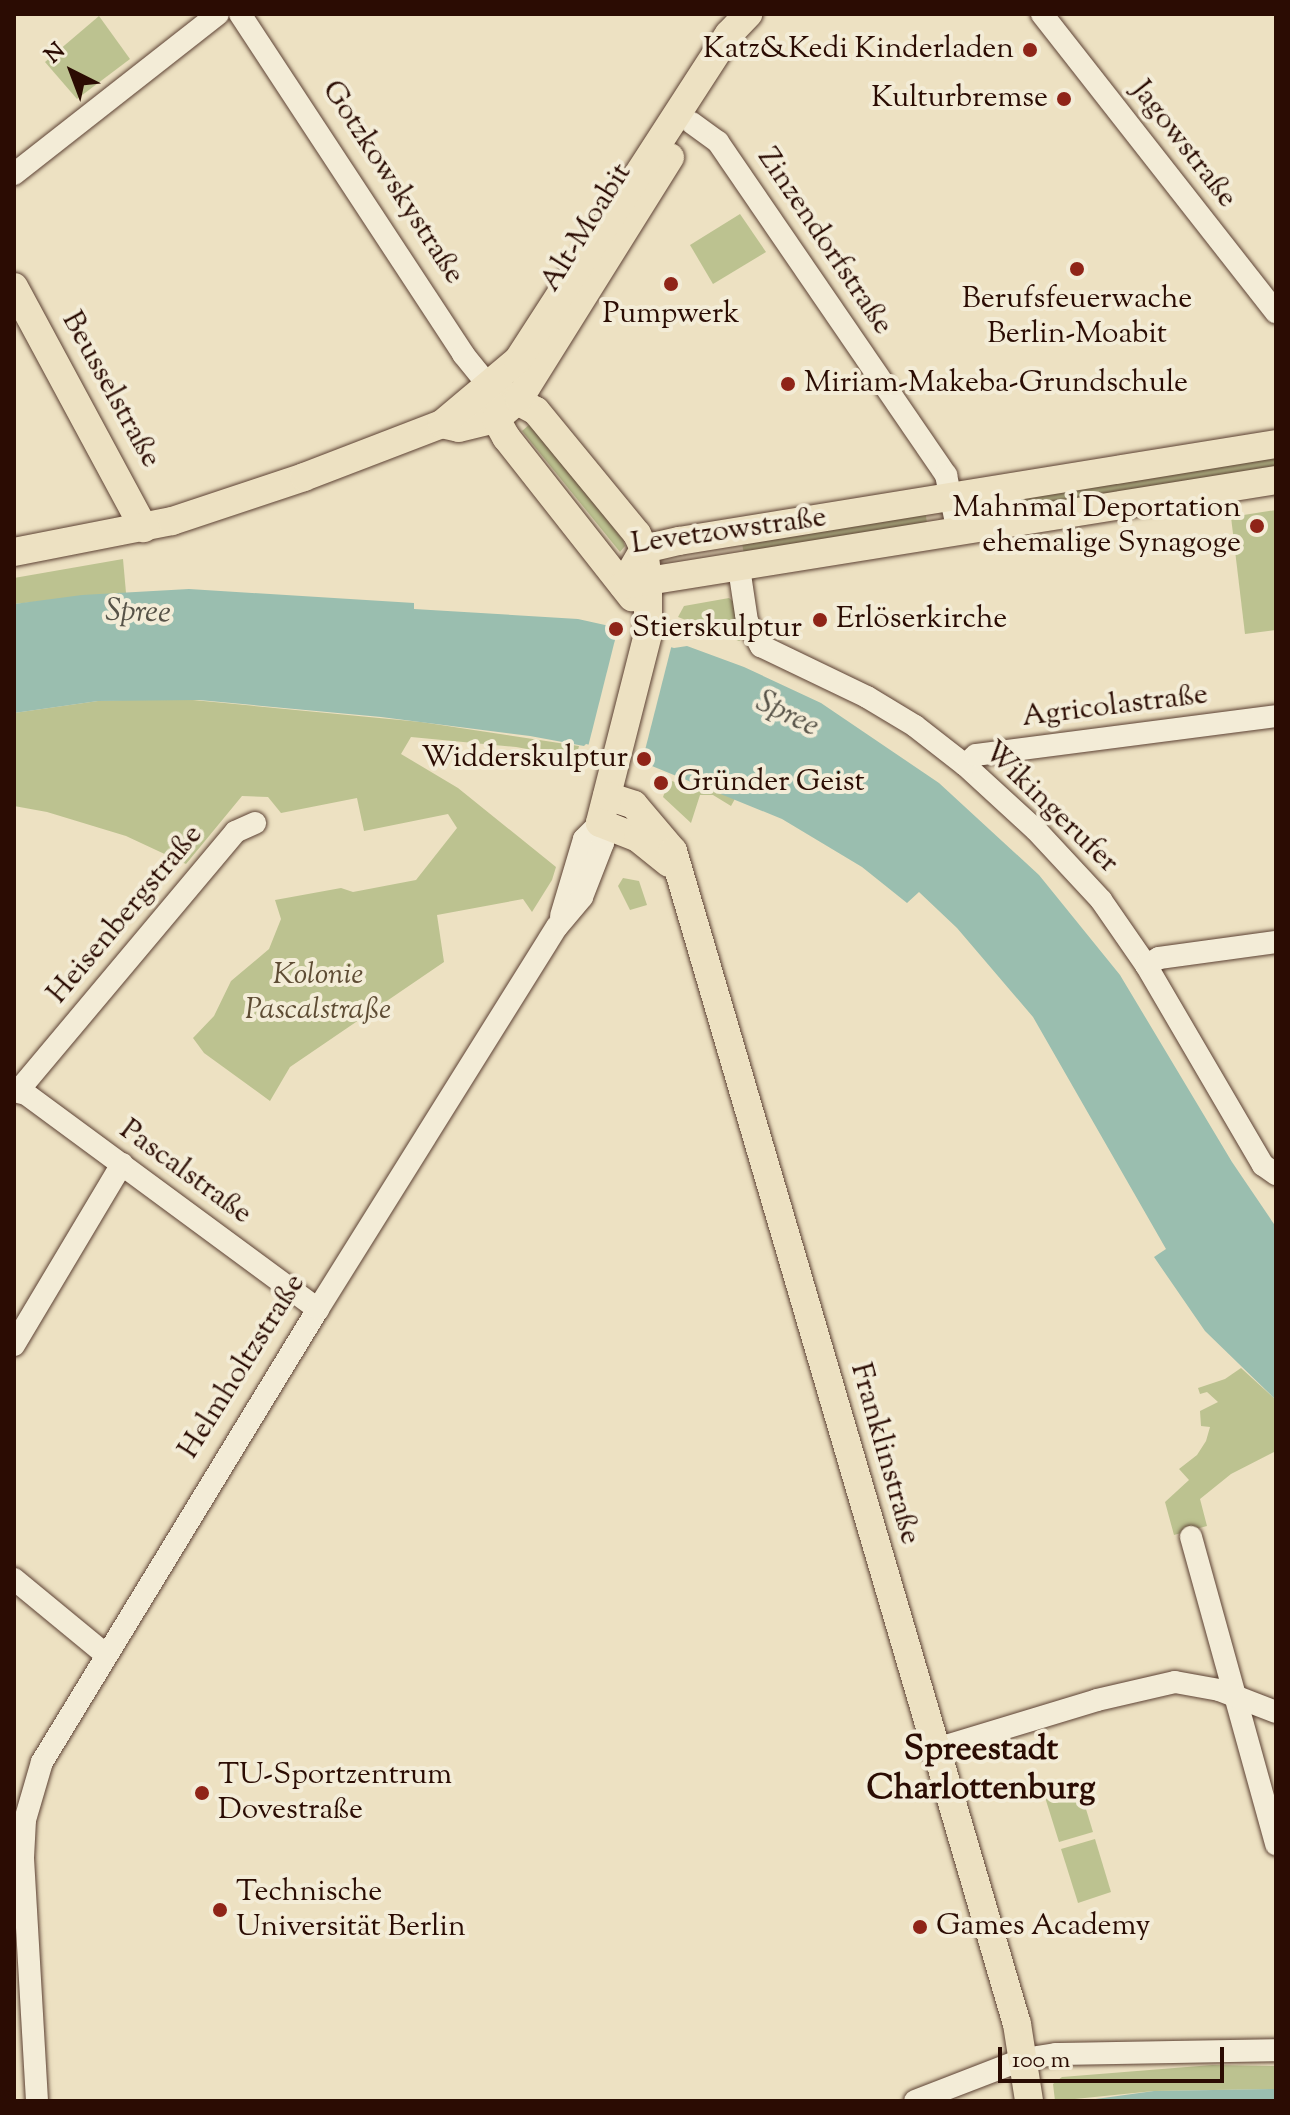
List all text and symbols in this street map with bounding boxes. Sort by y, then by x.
north arrow [32,32,112,112]
place label: Katz&Kedi Kinderladen [703,32,1014,68]
text: N [39,36,73,72]
marker: Katz&Kedi Kinderladen [1021,41,1039,59]
street label: Gotzkowskystraße [313,74,471,292]
street label: Jagowstraße [1122,74,1244,216]
place label: Kulturbremse [871,81,1048,117]
marker: Kulturbremse [1055,90,1073,108]
street label: Zinzendorfstraße [748,142,900,342]
street label: Alt-Moabit [533,157,641,299]
marker: Berufsfeuerwache Berlin-Moabit [1068,260,1086,278]
marker: Pumpwerk [662,275,680,293]
place label: Berufsfeuerwache Berlin-Moabit [962,282,1192,352]
place label: Pumpwerk [602,297,740,333]
street label: Beusselstraße [52,306,168,474]
place label: Miriam-Makeba-Grundschule [804,366,1188,402]
marker: Miriam-Makeba-Grundschule [779,375,797,393]
place label: Mahnmal Deportation ehemalige Synagoge [953,491,1241,562]
street label: Levetzowstraße [629,500,829,564]
marker: Mahnmal Deportation ehemalige Synagoge [1248,517,1266,535]
water label: Spree [105,593,171,633]
place label: Erlöserkirche [836,602,1007,638]
place label: Stierskulptur [632,611,802,647]
marker: Erlöserkirche [811,611,829,629]
marker: Stierskulptur [607,620,625,638]
street label: Agricolastraße [1020,678,1210,736]
water label: Spree [749,683,825,747]
street label: Wikingerufer [975,734,1125,882]
place label: Widderskulptur [421,741,628,777]
marker: Widderskulptur [635,750,653,768]
place label: Gründer Geist [677,765,865,801]
marker: Gründer Geist [652,774,670,792]
street label: Heisenbergstraße [41,818,211,1012]
park label: Kolonie Pascalstraße [245,958,391,1028]
street label: Pascalstraße [112,1113,258,1233]
street label: Helmholtzstraße [172,1268,314,1466]
street label: Franklinstraße [841,1359,927,1549]
district label: Spreestadt Charlottenburg [866,1730,1096,1810]
place label: TU-Sportzentrum Dovestraße [218,1758,452,1828]
marker: TU-Sportzentrum Dovestraße [193,1784,211,1802]
place label: Technische Universität Berlin [236,1875,466,1946]
marker: Technische Universität Berlin [211,1901,229,1919]
place label: Games Academy [936,1909,1150,1945]
marker: Games Academy [911,1918,929,1936]
scale bar [1002,2031,1228,2081]
text: 100 m [1012,2044,1070,2078]

